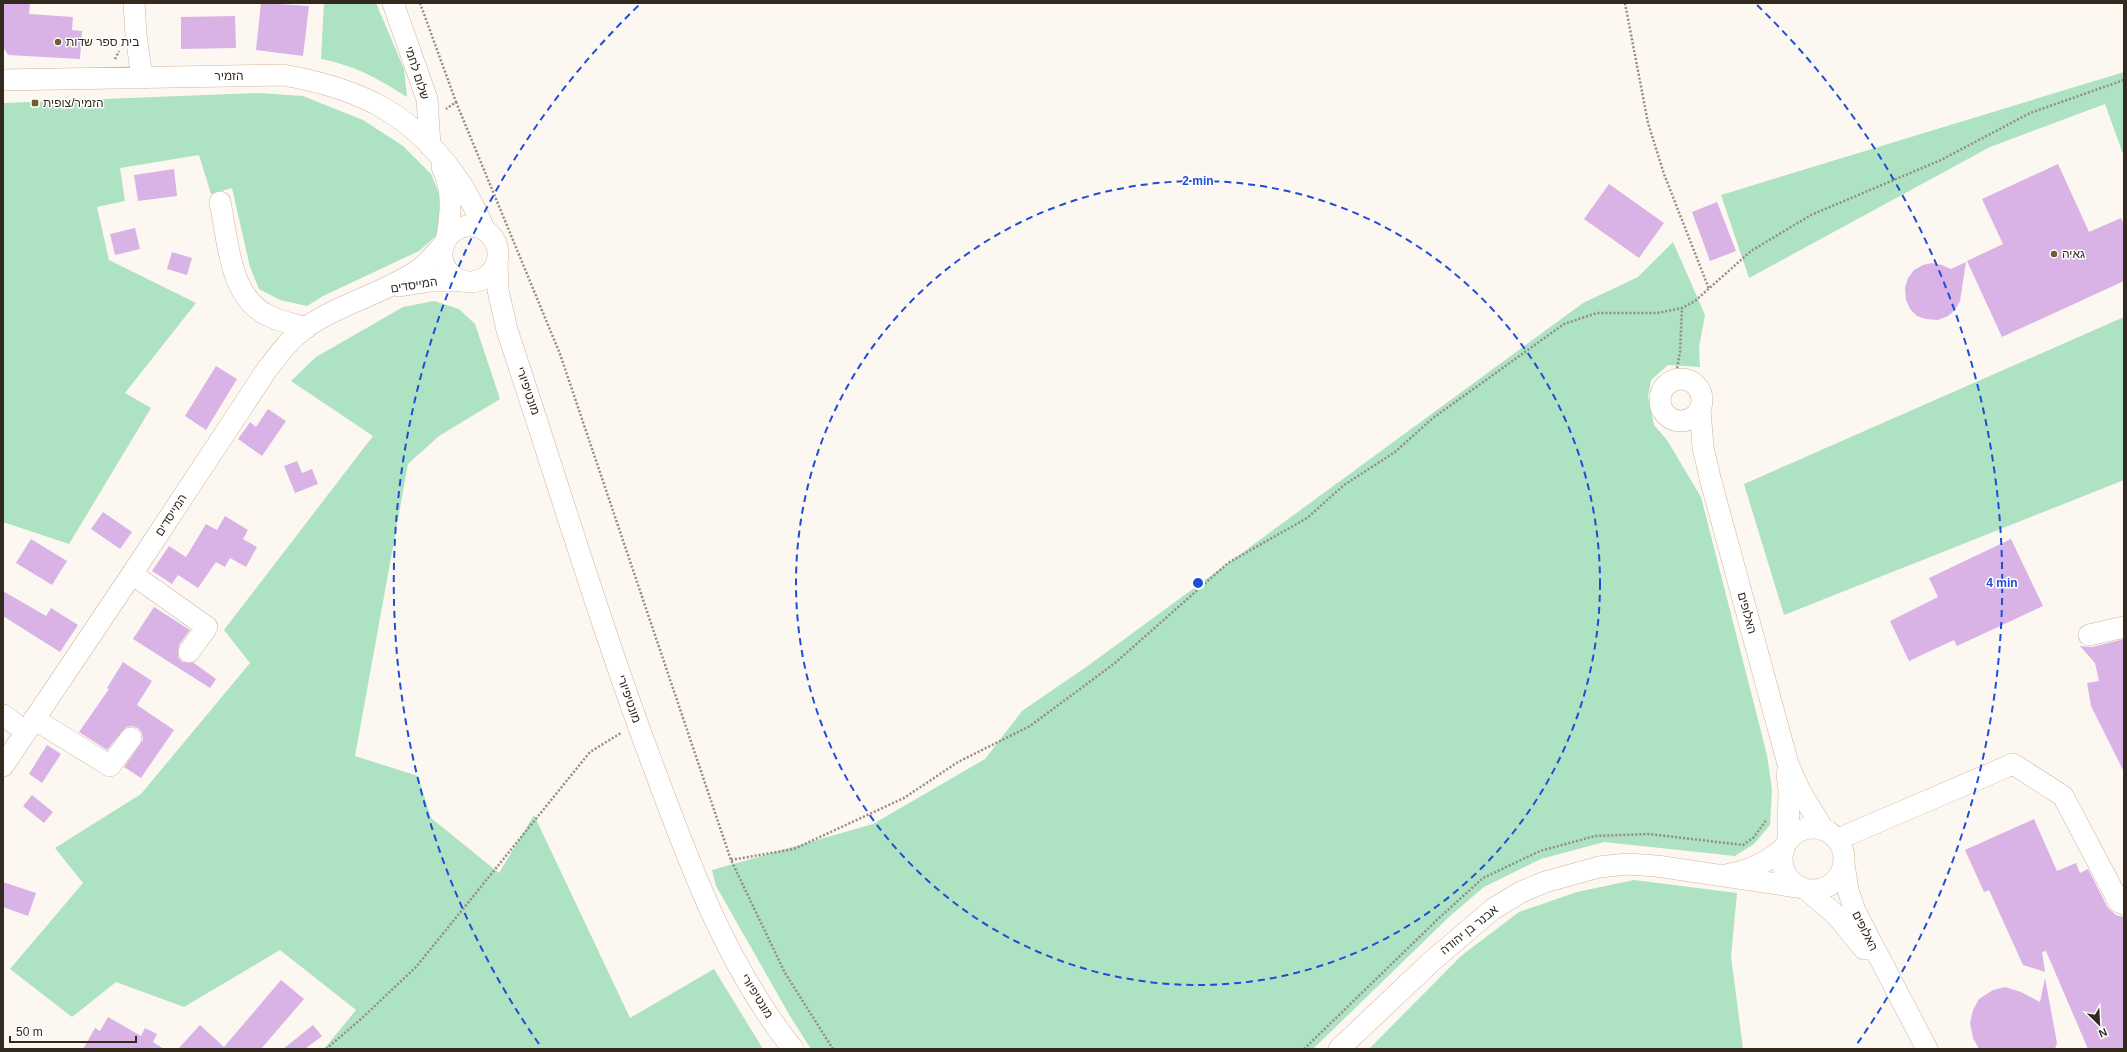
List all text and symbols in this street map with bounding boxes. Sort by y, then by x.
place label: בית ספר שדות [66,35,139,49]
marker: בית ספר שדות [53,37,63,47]
street label: שלום לחמי [402,45,432,102]
street label: הזמיר [214,69,244,83]
place label: הזמיר/צופית [43,96,104,110]
marker: הזמיר/צופית [30,98,40,108]
text: 2 min [1182,174,1214,188]
place label: גאיה [2062,247,2085,261]
marker: גאיה [2049,249,2059,259]
street label: המייסדים [390,274,438,296]
street label: מונטיפיורי [513,365,543,417]
street label: המייסדים [152,491,190,539]
centre of rings [1191,576,1205,590]
text: 4 min [1986,576,2018,590]
street label: האלופים [1735,591,1759,635]
street label: מונטיפיורי [614,673,644,725]
street label: אבנר בן יהודה [1437,902,1501,958]
street label: האלופים [1849,909,1881,953]
street label: מונטיפיורי [738,971,776,1021]
north arrow [2079,1004,2119,1044]
scale bar [10,1018,136,1044]
text: 50 m [16,1025,43,1039]
text: N [2097,1026,2109,1040]

